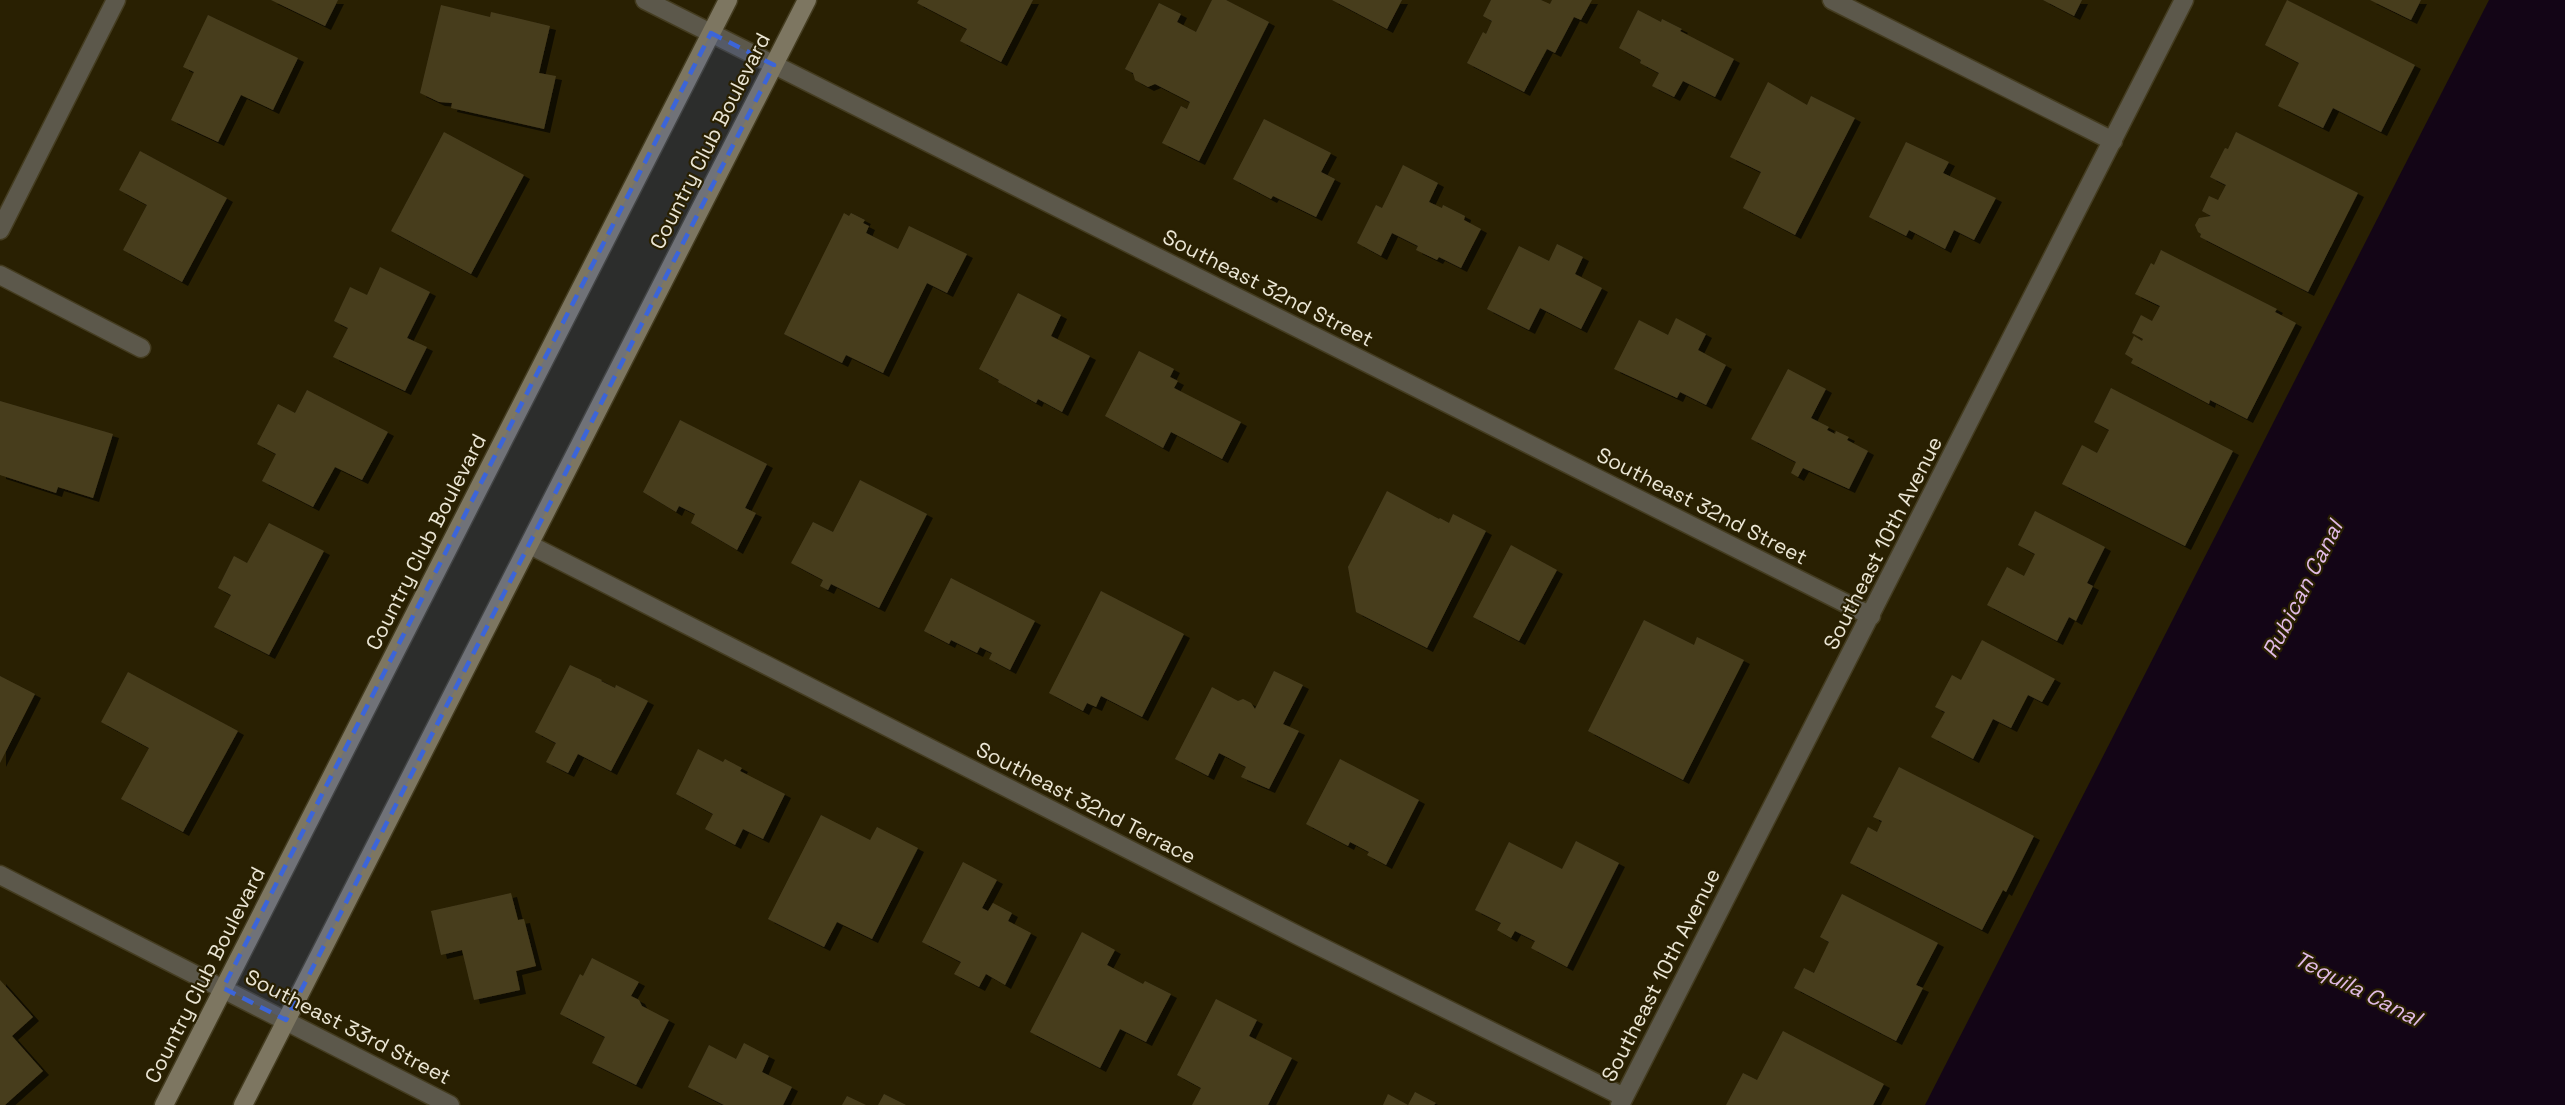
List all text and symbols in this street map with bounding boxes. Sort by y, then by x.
street label: Country Club Boulevard [643,28,776,253]
street label: Southeast 32nd Street [1158,223,1378,352]
street label: Country Club Boulevard [359,429,492,654]
street label: Southeast 10th Avenue [1817,432,1948,654]
street label: Southeast 32nd Street [1592,441,1812,570]
water label: Rubican Canal [2255,513,2350,662]
street label: Southeast 32nd Terrace [972,735,1201,870]
street label: Country Club Boulevard [138,862,271,1087]
street label: Southeast 10th Avenue [1595,864,1726,1086]
water label: Tequila Canal [2290,944,2428,1033]
street label: Southeast 33rd Street [241,963,456,1090]

